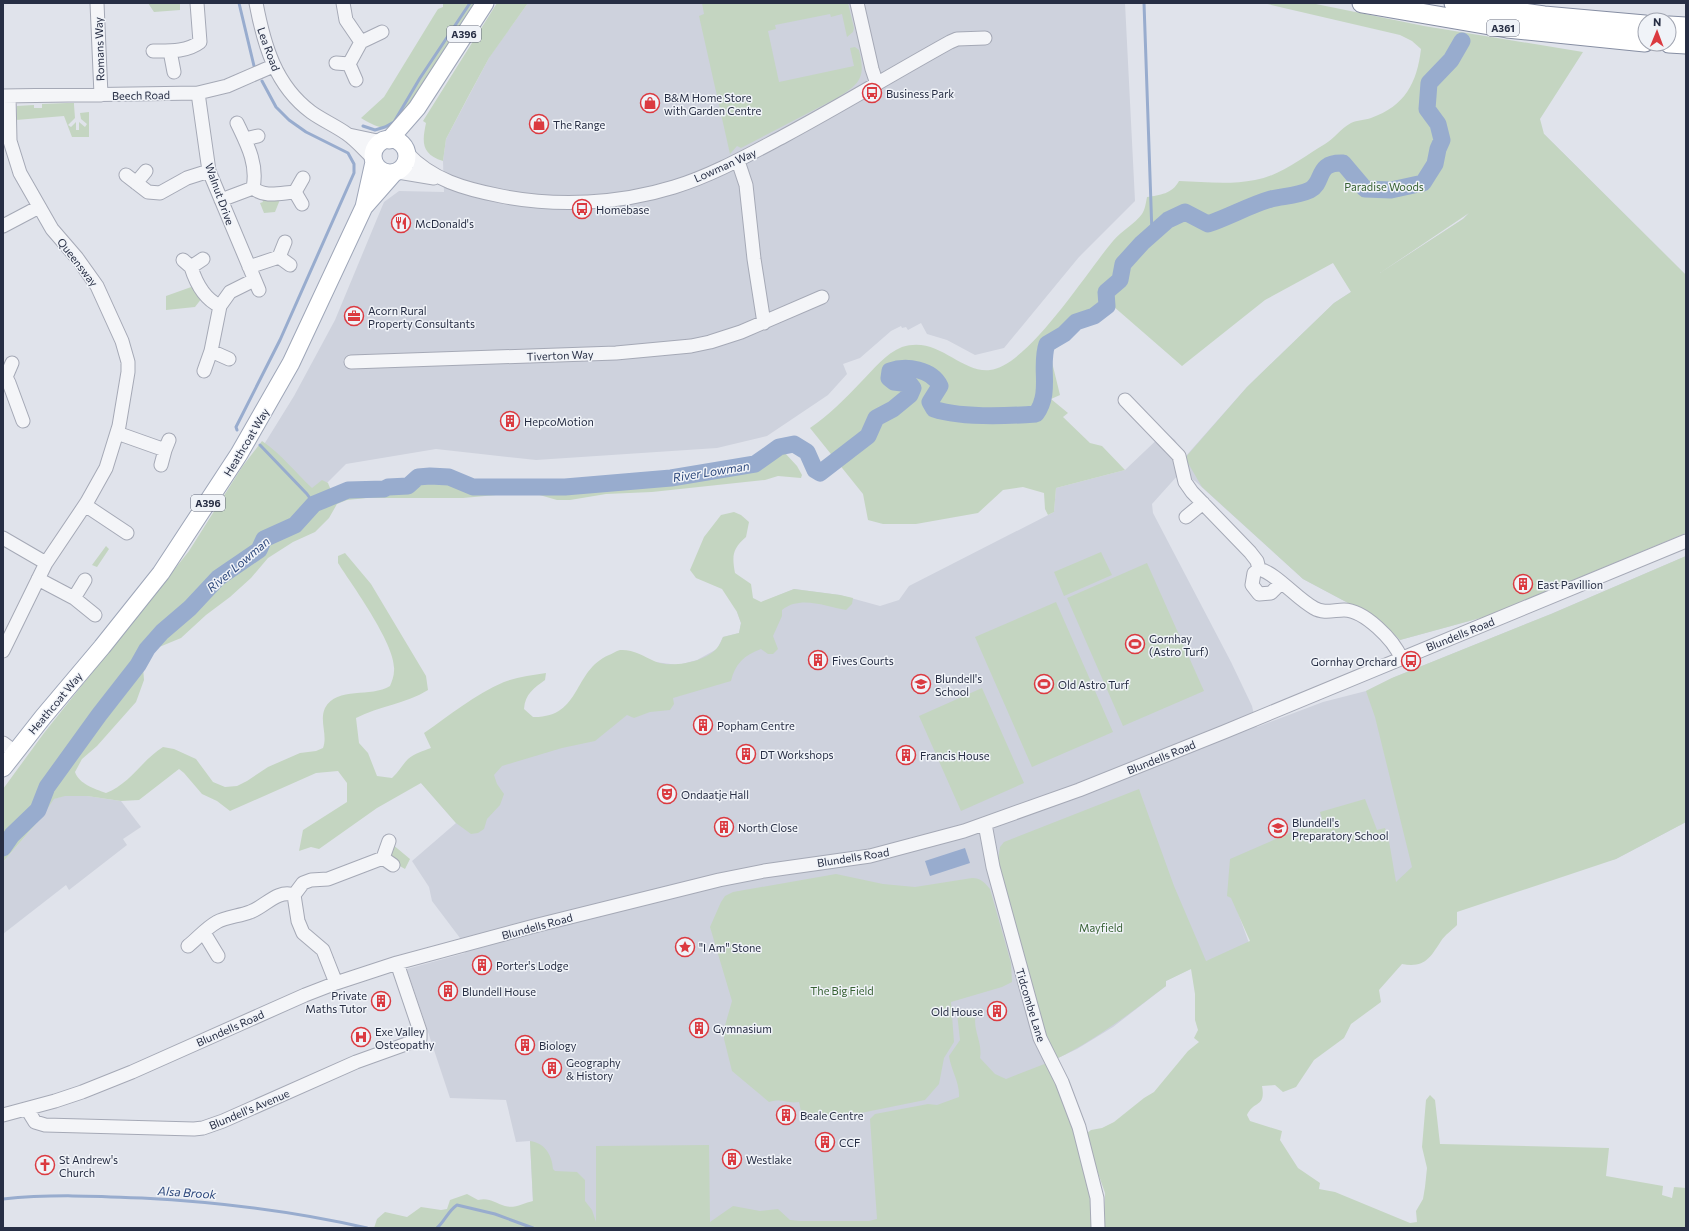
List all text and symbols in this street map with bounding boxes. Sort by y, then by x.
north arrow [1637,12,1677,52]
text: N [1653,15,1661,28]
street label: Romans Way [91,16,107,81]
road number: A361 [1487,20,1519,36]
street label: Lea Road [255,25,283,73]
road number: A396 [447,26,481,42]
bus stop icon: Business Park [861,82,883,104]
place label: Business Park [886,87,954,100]
street label: Beech Road [112,88,170,102]
place label: B&M Home Store with Garden Centre [664,91,761,117]
shop icon: B&M Home Store with Garden Centre [639,92,661,114]
shop icon: The Range [528,113,550,135]
place label: The Range [553,118,606,131]
street label: Lowman Way [692,145,759,185]
street label: Walnut Drive [203,161,237,227]
park label: Paradise Woods [1344,180,1424,193]
bus stop icon: Homebase [571,198,593,220]
place label: Homebase [596,203,649,216]
restaurant icon: McDonald's [390,212,412,234]
place label: McDonald's [415,217,474,230]
street label: Queensway [55,235,101,289]
place label: Acorn Rural Property Consultants [368,304,475,330]
office icon: Acorn Rural Property Consultants [343,305,365,327]
street label: Tiverton Way [526,347,594,363]
street label: Heathcoat Way [221,405,272,478]
building icon: HepcoMotion [499,410,521,432]
place label: HepcoMotion [524,415,594,428]
water label: River Lowman [672,458,750,484]
road number: A396 [191,495,225,511]
water label: River Lowman [204,534,272,594]
building icon: East Pavillion [1512,573,1534,595]
place label: East Pavillion [1537,578,1603,591]
street label: Blundells Road [1424,614,1496,654]
place label: Gornhay (Astro Turf) [1149,632,1208,658]
sports icon: Gornhay (Astro Turf) [1124,633,1146,655]
building icon: Fives Courts [807,649,829,671]
bus stop icon: Gornhay Orchard [1400,650,1422,672]
place label: Fives Courts [832,654,894,667]
place label: Gornhay Orchard [1311,655,1397,668]
street label: Heathcoat Way [25,669,85,737]
place label: Blundell's School [935,672,982,698]
school or university icon: Blundell's School [910,673,932,695]
sports icon: Old Astro Turf [1033,673,1055,695]
place label: Old Astro Turf [1058,678,1130,691]
building icon: Popham Centre [692,714,714,736]
place label: Popham Centre [717,719,795,732]
street label: Blundells Road [1125,737,1197,777]
building icon: DT Workshops [735,743,757,765]
building icon: Francis House [895,744,917,766]
place label: DT Workshops [760,748,834,761]
place label: Francis House [920,749,990,762]
theatre icon: Ondaatje Hall [656,783,678,805]
place label: Ondaatje Hall [681,788,749,801]
building icon: North Close [713,816,735,838]
place label: Blundell's Preparatory School [1292,816,1389,842]
school or university icon: Blundell's Preparatory School [1267,817,1289,839]
place label: North Close [738,821,798,834]
street label: Blundells Road [816,845,890,869]
street label: Blundells Road [500,910,574,942]
park label: Mayfield [1079,921,1123,934]
place icon: "I Am" Stone [674,936,696,958]
place label: "I Am" Stone [699,941,761,954]
building icon: Porter's Lodge [471,954,493,976]
place label: Porter's Lodge [496,959,569,972]
street label: Tidcombe Lane [1014,967,1048,1044]
building icon: Blundell House [437,980,459,1002]
park label: The Big Field [810,984,874,997]
place label: Blundell House [462,985,536,998]
place label: Private Maths Tutor [305,989,368,1015]
building icon: Private Maths Tutor [370,990,392,1012]
building icon: Old House [986,1000,1008,1022]
place label: Old House [931,1005,983,1018]
street label: Blundells Road [194,1007,266,1049]
building icon: Gymnasium [688,1017,710,1039]
place label: Gymnasium [713,1022,772,1035]
place label: Exe Valley Osteopathy [375,1025,435,1051]
hospital icon: Exe Valley Osteopathy [350,1026,372,1048]
building icon: Biology [514,1034,536,1056]
place label: Biology [539,1039,577,1052]
place label: Geography & History [566,1056,621,1082]
building icon: Geography & History [541,1057,563,1079]
street label: Blundell's Avenue [207,1086,291,1132]
building icon: Beale Centre [775,1104,797,1126]
place label: Beale Centre [800,1109,864,1122]
building icon: CCF [814,1131,836,1153]
place label: CCF [839,1136,860,1149]
building icon: Westlake [721,1148,743,1170]
place label: St Andrew's Church [59,1153,118,1179]
place label: Westlake [746,1153,792,1166]
church icon: St Andrew's Church [34,1154,56,1176]
water label: Alsa Brook [156,1183,217,1201]

